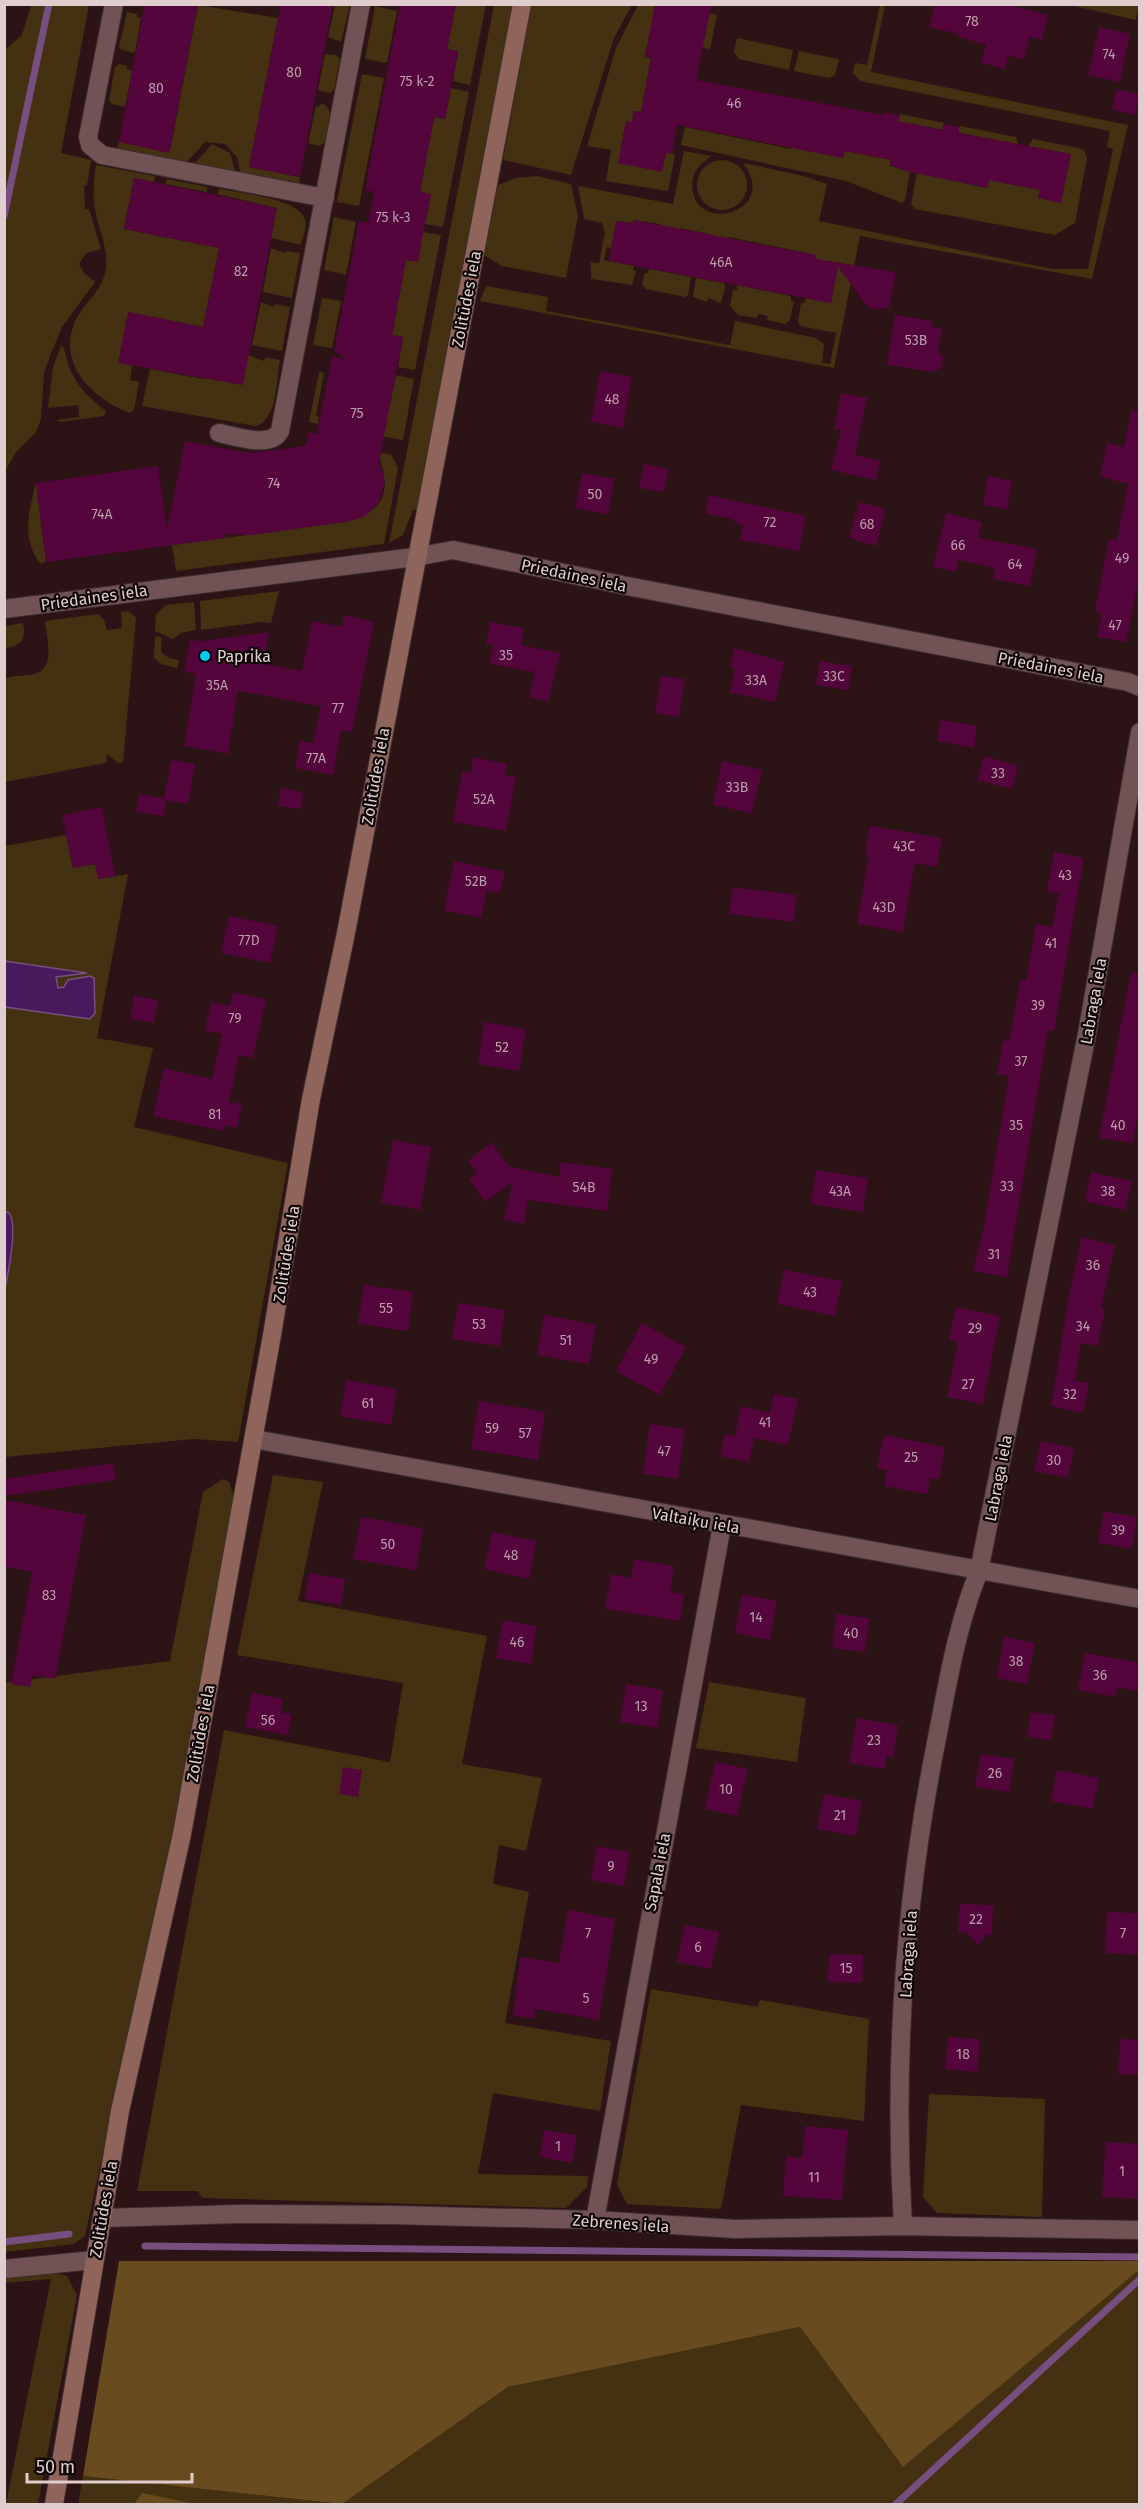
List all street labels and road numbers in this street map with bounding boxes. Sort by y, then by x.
street label: Zolitūdes iela [448,249,485,349]
street label: Priedaines iela [519,555,628,596]
street label: Priedaines iela [40,581,149,614]
street label: Priedaines iela [996,648,1105,687]
street label: Zolitūdes iela [358,726,393,826]
street label: Labraga iela [1077,956,1110,1046]
street label: Zolitūdes iela [269,1204,304,1304]
street label: Labraga iela [981,1433,1016,1523]
street label: Valtaiķu iela [650,1503,741,1539]
street label: Zolitūdes iela [183,1683,218,1783]
street label: Sapala iela [641,1831,674,1913]
street label: Labraga iela [896,1910,921,1998]
street label: Zolitūdes iela [86,2159,121,2259]
street label: Zebrenes iela [572,2211,670,2236]

